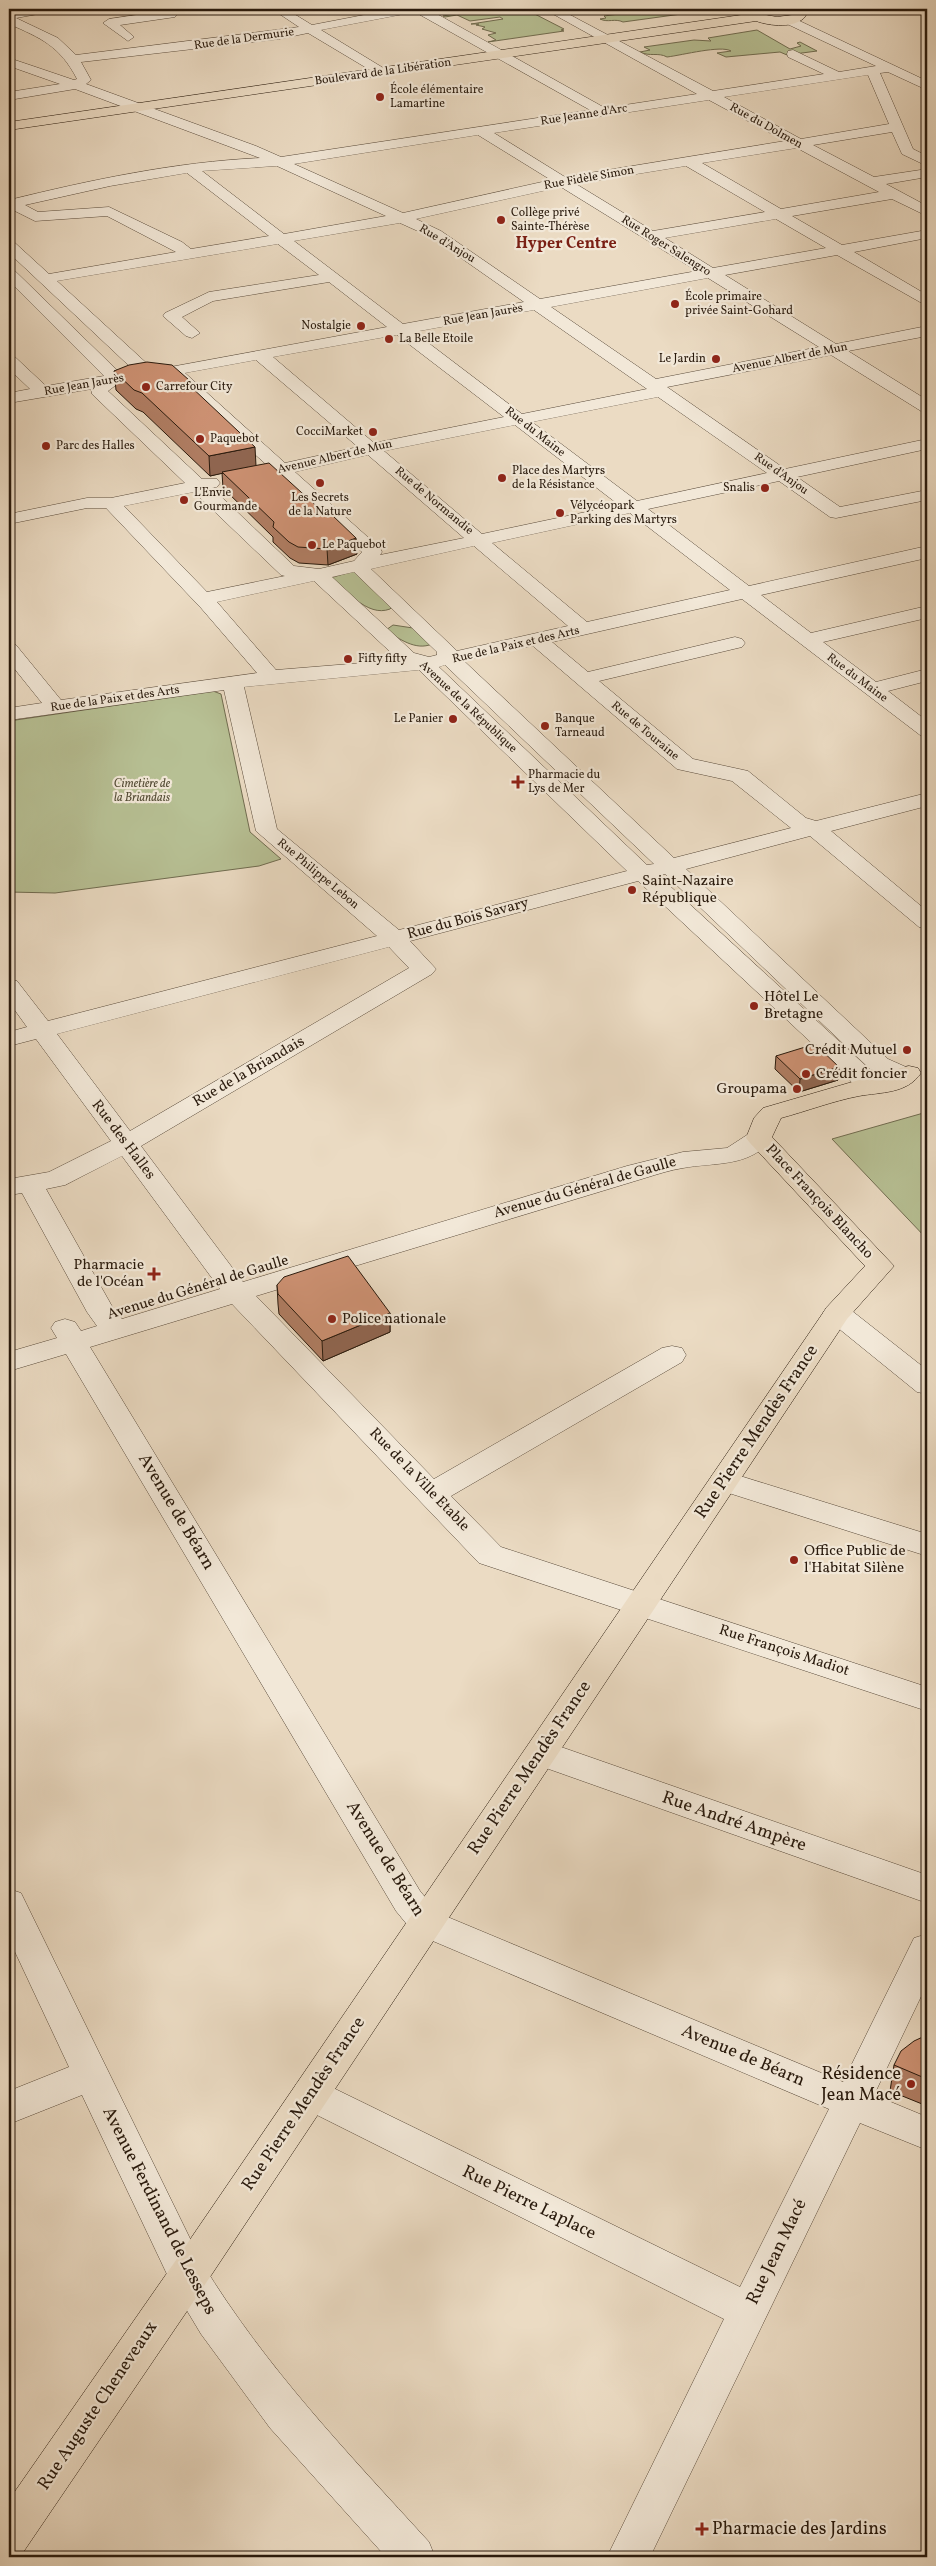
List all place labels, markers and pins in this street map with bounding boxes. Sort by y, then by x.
place label: École élémentaire Lamartine [390,81,484,112]
marker: École élémentaire Lamartine [374,91,386,103]
place label: Collège privé Sainte-Thérèse [511,205,590,235]
marker: Collège privé Sainte-Thérèse [495,214,507,226]
place label: École primaire privée Saint-Gohard [685,288,793,319]
marker: École primaire privée Saint-Gohard [669,298,681,310]
place label: Nostalgie [301,318,351,334]
marker: Nostalgie [355,320,367,332]
place label: La Belle Etoile [399,331,473,347]
marker: La Belle Etoile [383,333,395,345]
place label: Le Jardin [659,351,706,367]
marker: Le Jardin [710,353,722,365]
place label: Carrefour City [156,379,233,395]
marker: Carrefour City [140,381,152,393]
place label: CocciMarket [296,424,363,440]
marker: CocciMarket [367,426,379,438]
place label: Paquebot [210,431,259,447]
marker: Paquebot [194,433,206,445]
place label: Parc des Halles [56,438,135,454]
marker: Parc des Halles [40,440,52,452]
place label: Place des Martyrs de la Résistance [512,463,605,493]
marker: Place des Martyrs de la Résistance [496,472,508,484]
marker: Les Secrets de la Nature [314,477,326,489]
place label: Snalis [723,480,755,496]
marker: Snalis [759,482,771,494]
place label: L'Envie Gourmande [194,485,257,515]
place label: Les Secrets de la Nature [288,490,352,520]
marker: L'Envie Gourmande [178,494,190,506]
place label: Vélycéopark Parking des Martyrs [570,498,677,528]
marker: Vélycéopark Parking des Martyrs [554,507,566,519]
place label: Le Paquebot [322,537,386,553]
marker: Le Paquebot [306,539,318,551]
place label: Fifty fifty [358,651,408,667]
marker: Fifty fifty [342,653,354,665]
place label: Le Panier [394,711,443,727]
place label: Banque Tarneaud [555,711,605,741]
marker: Le Panier [447,713,459,725]
marker: Banque Tarneaud [539,720,551,732]
place label: Pharmacie du Lys de Mer [528,767,601,797]
marker: Pharmacie du Lys de Mer [512,776,524,788]
place label: Saint-Nazaire République [642,871,734,909]
marker: Saint-Nazaire République [626,884,638,896]
place label: Hôtel Le Bretagne [764,987,823,1025]
marker: Hôtel Le Bretagne [748,1000,760,1012]
place label: Crédit Mutuel [805,1040,897,1061]
marker: Crédit Mutuel [901,1044,913,1056]
place label: Crédit foncier [816,1064,907,1085]
marker: Crédit foncier [800,1068,812,1080]
place label: Groupama [716,1079,787,1100]
marker: Groupama [791,1083,803,1095]
place label: Pharmacie de l'Océan [74,1255,144,1293]
marker: Pharmacie de l'Océan [148,1268,160,1280]
place label: Police nationale [342,1309,446,1330]
marker: Police nationale [326,1313,338,1325]
place label: Office Public de l'Habitat Silène [804,1541,906,1579]
marker: Office Public de l'Habitat Silène [788,1554,800,1566]
place label: Résidence Jean Macé [821,2062,901,2108]
marker: Résidence Jean Macé [905,2078,917,2090]
place label: Pharmacie des Jardins [712,2517,887,2542]
marker: Pharmacie des Jardins [696,2523,708,2535]

